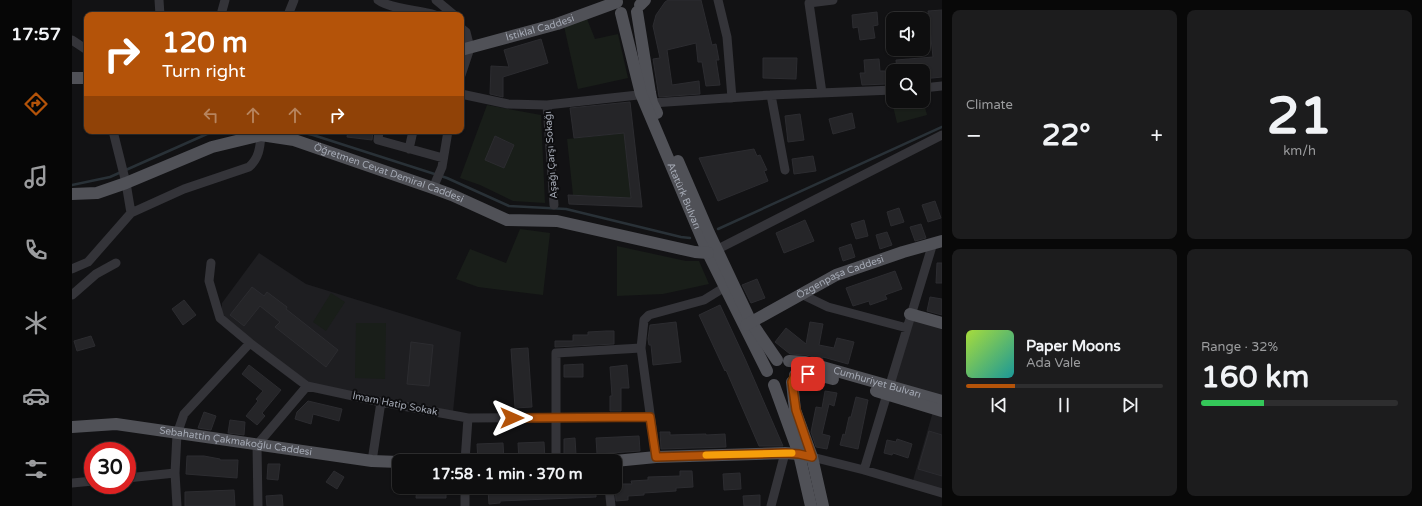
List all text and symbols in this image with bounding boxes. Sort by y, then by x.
street label: İstiklal Caddesi [504,12,576,44]
map controls [886,12,930,108]
button: sound [886,12,930,56]
text: 17:57 [11,23,61,45]
text: 120 m [162,26,248,60]
icon: right [96,28,148,80]
text: Turn right [162,60,246,82]
button: search [886,64,930,108]
text: 21 [1267,85,1332,148]
icon: directions [22,90,50,118]
text: Climate [966,97,1013,113]
icon: left [200,104,222,126]
icon: ahead [242,104,264,126]
icon: ahead [284,104,306,126]
icon: right [326,104,348,126]
street label: Aşağı Çarşı Sokağı [542,111,560,199]
text: 22° [1042,117,1091,154]
text: − [966,123,982,149]
text: + [1151,123,1163,149]
street label: Öğretmen Cevat Demiral Caddesi [312,141,465,205]
text: km/h [1283,143,1316,159]
street label: Atatürk Bulvarı [665,161,703,231]
icon: music [22,163,50,191]
icon: phone [22,236,50,264]
street label: Özgenpaşa Caddesi [795,253,885,302]
icon: climate [22,309,50,337]
text: Paper Moons [1026,337,1121,355]
text: Range · 32% [1201,339,1278,355]
text: Ada Vale [1026,355,1081,371]
pin [791,357,825,391]
text: 160 km [1201,359,1309,396]
icon: arrive [797,363,819,385]
street label: Cumhuriyet Bulvarı [832,364,922,401]
icon: car [22,382,50,410]
street label: İmam Hatip Sokak [352,390,439,418]
icon: previous [988,394,1010,416]
icon: pause [1053,394,1075,416]
icon: next [1119,394,1141,416]
position arrow [491,397,533,439]
street label: Sebahattin Çakmakoğlu Caddesi [158,424,313,458]
speed limit sign: 30 [84,442,136,494]
icon: filters [22,455,50,483]
text: 17:58 · 1 min · 370 m [432,465,582,483]

